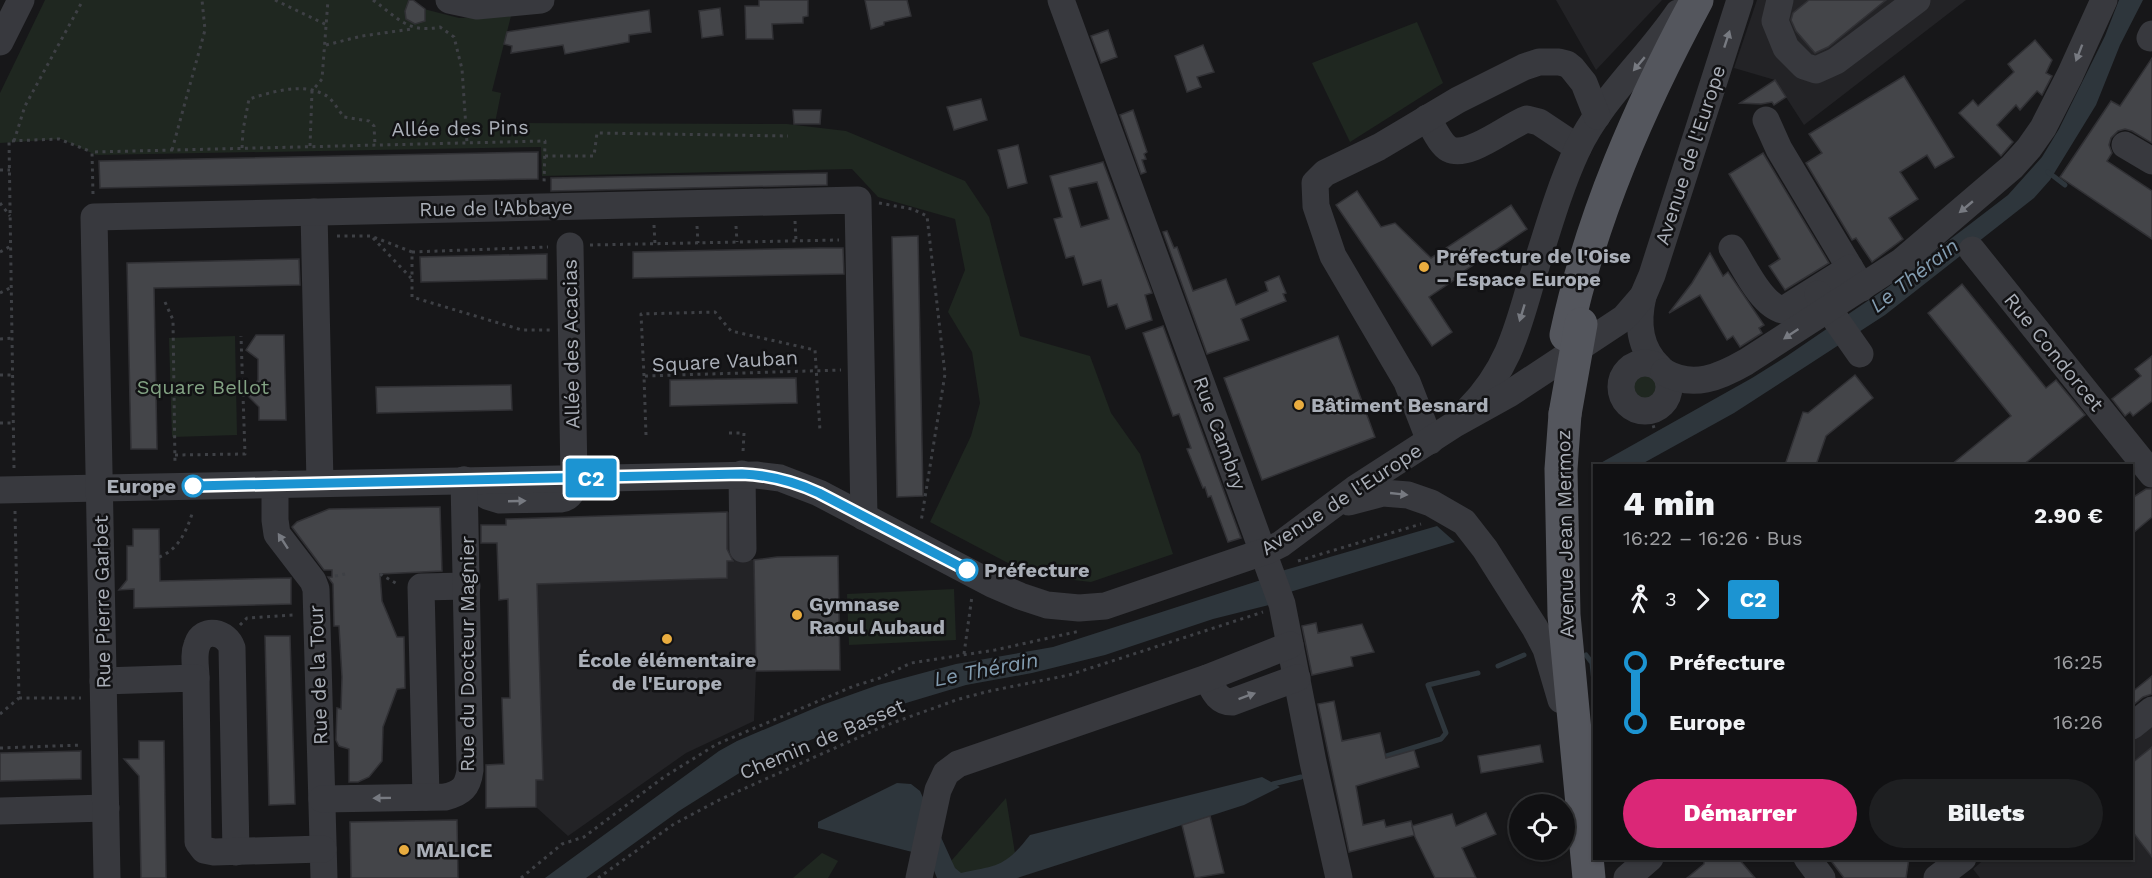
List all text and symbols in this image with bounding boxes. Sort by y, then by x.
one-way arrow [1723,30,1732,48]
one-way arrow [2074,44,2084,62]
one-way arrow [1633,56,1646,72]
street label: Avenue de l'Europe [1650,62,1730,248]
street label: Allée des Pins [391,115,529,141]
street label: Rue de l'Abbaye [419,195,573,221]
one-way arrow [1958,201,1973,213]
water label: Le Thérain [1865,233,1963,317]
place label: Préfecture de l'Oise – Espace Europe [1436,244,1631,291]
street label: Allée des Acacias [558,259,584,429]
marker: Préfecture de l'Oise – Espace Europe [1417,260,1431,274]
street label: Rue Condorcet [1999,288,2109,416]
one-way arrow [1517,304,1526,322]
one-way arrow [1783,328,1799,339]
street label: Square Vauban [651,345,799,377]
street label: Rue Cambry [1188,373,1252,494]
park label: Square Bellot [137,375,270,399]
place label: Bâtiment Besnard [1311,393,1489,417]
marker: Bâtiment Besnard [1292,398,1306,412]
street label: Avenue Jean Mermoz [1551,430,1579,638]
street label: Avenue de l'Europe [1256,438,1426,560]
line badge: C2 [564,458,618,498]
text: C2 [578,466,604,491]
place label: Europe [107,474,176,498]
marker: Europe [182,475,204,497]
text: 4 min [1623,484,1715,523]
one-way arrow [1389,489,1408,499]
one-way arrow [507,496,526,505]
text: 2.90 € [2034,503,2103,528]
street label: Rue Pierre Garbet [88,515,116,689]
text: 16:22 – 16:26 · Bus [1623,526,1803,550]
one-way arrow [277,533,288,549]
street label: Rue du Docteur Magnier [455,536,479,772]
place label: Préfecture [984,558,1090,582]
marker: Préfecture [956,559,978,581]
icon: walk [1623,583,1656,616]
icon: forward [1686,583,1719,616]
text: 3 [1665,587,1677,611]
text: C2 [1740,587,1767,612]
place label: Gymnase Raoul Aubaud [809,592,945,639]
street label: Rue de la Tour [304,604,332,746]
marker: Gymnase Raoul Aubaud [790,608,804,622]
marker: École élémentaire de l'Europe [660,632,674,646]
water label: Le Thérain [932,647,1040,691]
place label: École élémentaire de l'Europe [578,648,756,695]
text: Préfecture [1669,650,1785,675]
text: 16:25 [2054,650,2103,674]
one-way arrow [1238,691,1256,701]
street label: Chemin de Basset [736,693,909,785]
text: Europe [1669,710,1745,735]
text: 16:26 [2053,710,2103,734]
button: Démarrer [1623,779,1857,848]
button: Billets [1869,779,2103,848]
one-way arrow [373,793,392,803]
map controls [1509,794,1575,860]
button: locate [1509,794,1575,860]
place label: MALICE [416,838,492,862]
marker: MALICE [397,843,411,857]

